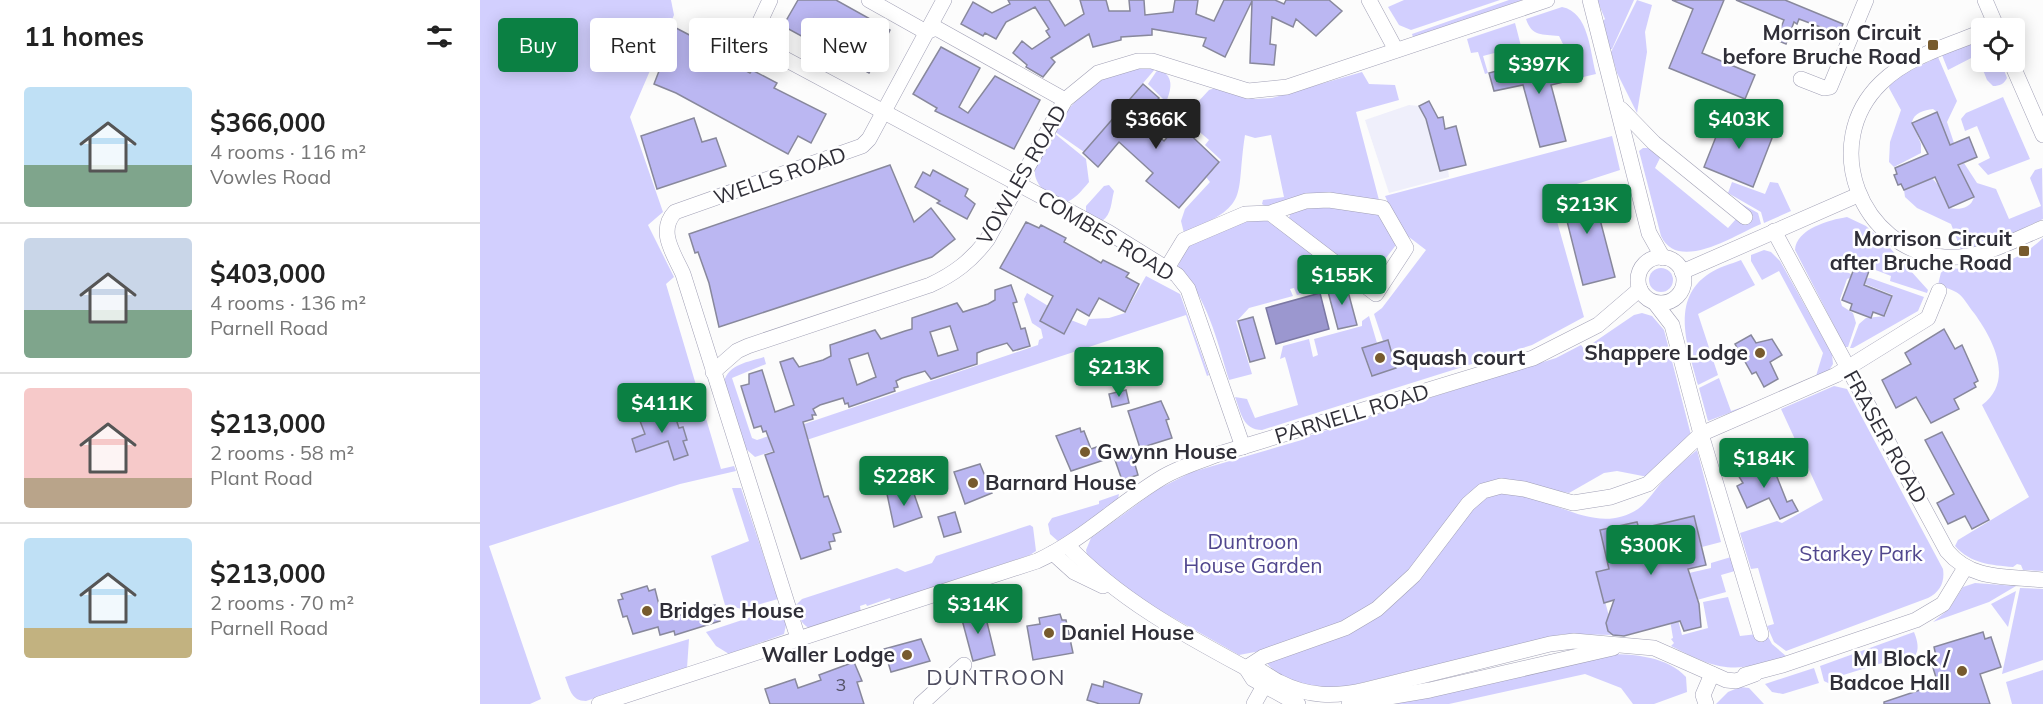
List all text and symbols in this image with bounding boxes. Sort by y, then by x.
chip: Buy [498,18,578,72]
chip: Rent [590,18,677,72]
chip: Filters [689,18,789,72]
chip: New [801,18,889,72]
map controls [1971,18,2025,72]
button: locate [1971,18,2025,72]
place label: Morrison Circuit before Bruche Road [1723,19,1921,69]
text: 11 homes [24,20,144,53]
icon: filters [423,20,456,53]
marker: Morrison Circuit before Bruche Road [1926,38,1940,52]
pin: $397K [1497,44,1581,95]
text: $397K [1508,51,1570,76]
pin: $366K [1114,99,1198,150]
pin: $403K [1697,99,1781,150]
street label: VOWLES ROAD [971,100,1072,249]
text: $366,000 [210,106,326,139]
text: $366K [1125,106,1187,131]
text: $403K [1708,106,1770,131]
icon: home [72,111,144,183]
text: 4 rooms · 116 m² [210,139,366,164]
street label: WELLS ROAD [710,140,849,210]
text: Vowles Road [210,164,331,189]
street label: COMBES ROAD [1034,184,1179,286]
pin: $213K [1545,184,1629,235]
text: $213K [1556,191,1618,216]
place label: Morrison Circuit after Bruche Road [1830,225,2012,275]
marker: Morrison Circuit after Bruche Road [2017,244,2031,258]
pin: $155K [1300,255,1384,306]
text: $403,000 [210,257,326,290]
icon: home [72,262,144,334]
text: $155K [1311,262,1373,287]
text: 4 rooms · 136 m² [210,290,366,315]
text: Parnell Road [210,315,328,340]
place label: Shappere Lodge [1584,339,1748,365]
place label: Squash court [1392,344,1525,370]
marker: Shappere Lodge [1753,346,1767,360]
pin: $213K [1077,347,1161,398]
marker: Squash court [1373,351,1387,365]
text: $213K [1088,354,1150,379]
street label: FRASER ROAD [1839,365,1933,508]
street label: PARNELL ROAD [1271,377,1432,449]
pin: $411K [620,383,704,434]
text: $411K [631,390,693,415]
text: $213,000 [210,407,326,440]
icon: home [72,412,144,484]
place label: Gwynn House [1097,438,1237,464]
pin: $184K [1722,438,1806,489]
text: 2 rooms · 58 m² [210,440,354,465]
marker: Gwynn House [1078,445,1092,459]
text: $184K [1733,445,1795,470]
pin: $228K [862,456,946,507]
text: $228K [873,463,935,488]
text: Plant Road [210,465,313,490]
place label: Barnard House [985,469,1137,495]
marker: Barnard House [966,476,980,490]
pin: $300K [1609,525,1693,576]
park label: Duntroon House Garden [1183,528,1323,578]
text: $300K [1620,532,1682,557]
park label: Starkey Park [1799,540,1923,566]
text: $213,000 [210,557,326,590]
icon: home [72,562,144,634]
pin: $314K [936,584,1020,635]
text: 2 rooms · 70 m² [210,590,354,615]
text: $314K [947,591,1009,616]
place label: Bridges House [659,597,804,623]
marker: Bridges House [640,604,654,618]
text: Parnell Road [210,615,328,640]
place label: Daniel House [1061,619,1194,645]
marker: Daniel House [1042,626,1056,640]
place label: Waller Lodge [762,641,895,667]
place label: MI Block / Badcoe Hall [1829,645,1951,695]
marker: Waller Lodge [900,648,914,662]
district label: DUNTROON [926,663,1066,691]
marker: MI Block / Badcoe Hall [1955,664,1969,678]
house number: 3 [836,673,846,696]

